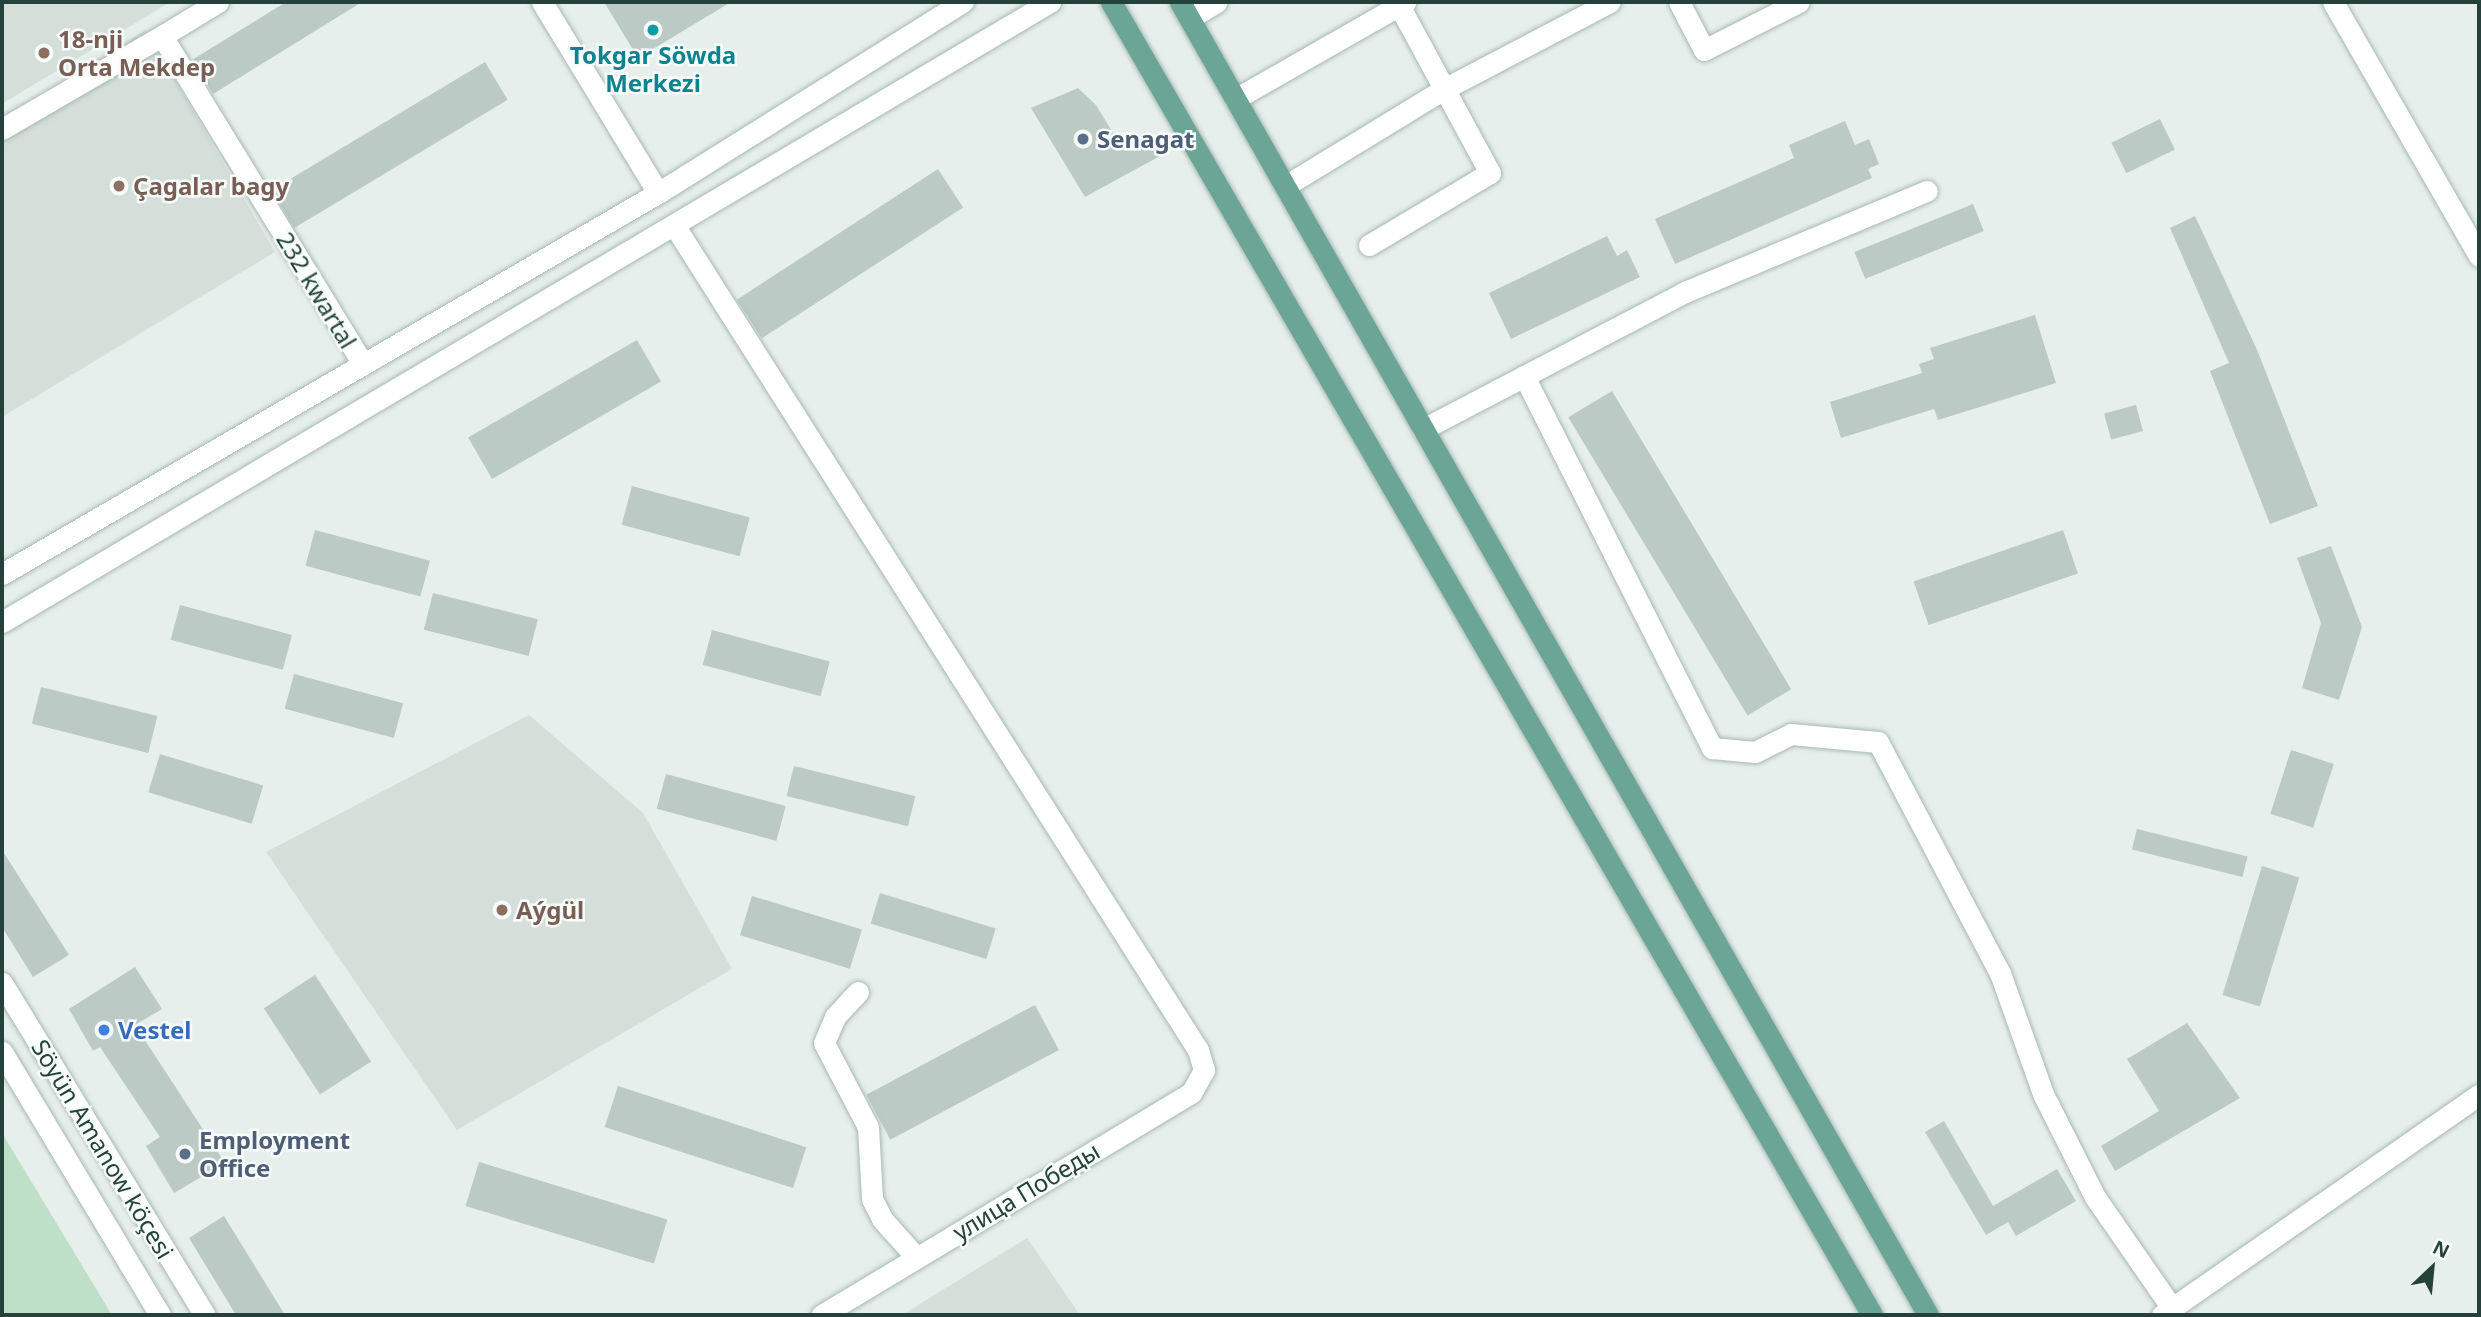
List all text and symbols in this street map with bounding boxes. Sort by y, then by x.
marker: Tokgar Söwda Merkezi [645,22,661,38]
place label: 18-nji Orta Mekdep [58,25,215,81]
place label: Tokgar Söwda Merkezi [570,41,736,97]
marker: 18-nji Orta Mekdep [36,45,52,61]
place label: Senagat [1097,125,1194,153]
marker: Senagat [1075,131,1091,147]
place label: Çagalar bagy [133,172,289,200]
marker: Çagalar bagy [111,178,127,194]
street label: 232 kwartal [271,227,363,353]
place label: Aýgül [516,896,584,924]
marker: Aýgül [494,902,510,918]
place label: Vestel [118,1016,191,1044]
marker: Vestel [96,1022,112,1038]
street label: Söyün Amanow köçesi [26,1034,180,1264]
place label: Employment Office [199,1126,350,1182]
street label: улица Победы [947,1136,1105,1246]
marker: Employment Office [177,1146,193,1162]
north arrow [2397,1233,2467,1303]
text: N [2429,1234,2454,1264]

